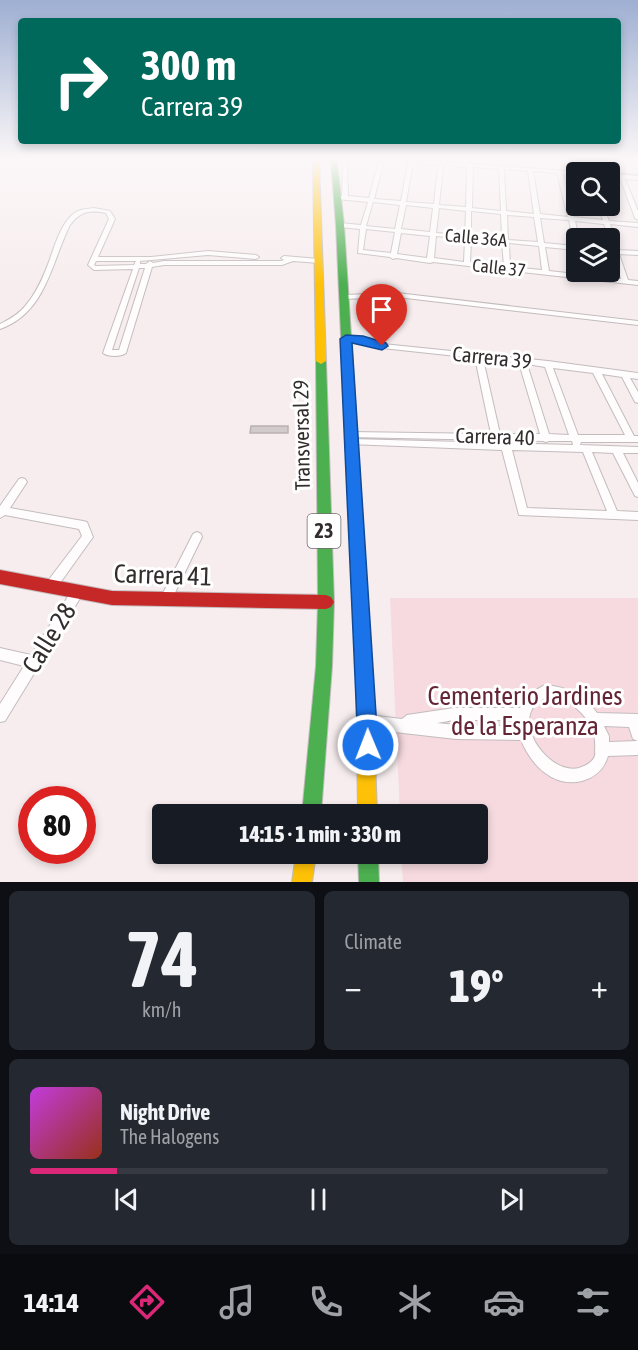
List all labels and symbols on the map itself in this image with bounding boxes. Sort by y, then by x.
street label: Calle 36A [444,224,508,251]
street label: Calle 37 [471,254,527,281]
pin [356,284,407,346]
street label: Carrera 39 [451,341,533,373]
street label: Transversal 29 [288,379,314,491]
street label: Carrera 40 [455,423,535,449]
road number: 23 [308,514,340,548]
street label: Carrera 41 [113,558,213,592]
street label: Calle 28 [16,597,82,679]
park label: Cementerio Jardines de la Esperanza [427,681,623,741]
position arrow [336,713,400,777]
speed limit sign: 80 [18,786,96,864]

